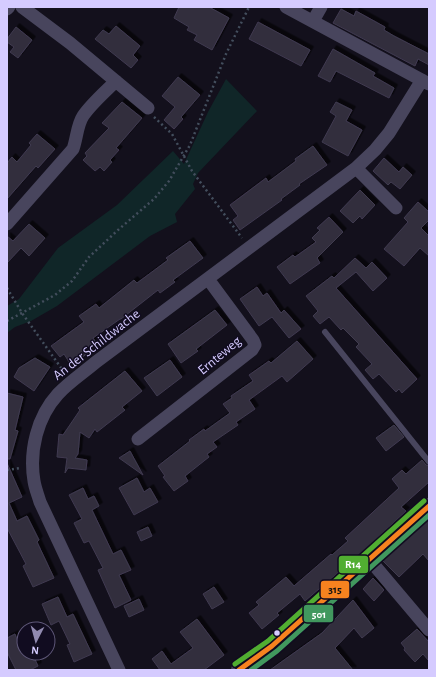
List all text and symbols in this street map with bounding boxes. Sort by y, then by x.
street label: An der Schildwache [51,307,143,383]
street label: Ernteweg [195,334,244,378]
line badge: R14 [338,555,369,574]
text: R14 [345,559,361,570]
line badge: 315 [320,580,350,599]
text: 315 [328,584,342,595]
line badge: 501 [303,604,334,623]
text: 501 [312,609,326,620]
north arrow [16,621,56,661]
unlabelled marker [272,628,282,638]
text: N [31,645,39,656]

